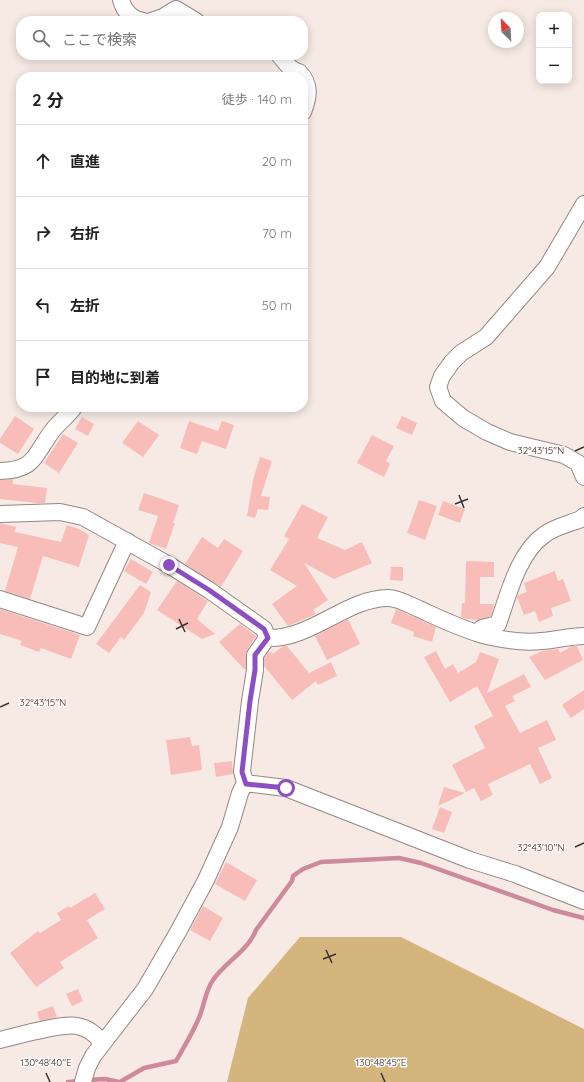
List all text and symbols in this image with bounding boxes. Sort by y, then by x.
north arrow [488,12,524,48]
map controls [536,12,572,84]
button: + [536,12,572,48]
search box [16,16,308,60]
icon: search [30,27,52,49]
text: ここで検索 [62,30,137,49]
button: − [536,48,572,84]
text: 2 分 [32,89,63,110]
text: 徒歩 · 140 m [222,91,292,107]
icon: ahead [32,150,54,172]
text: 直進 [70,152,100,171]
text: 20 m [262,153,292,169]
icon: right [32,222,54,244]
text: 右折 [70,224,100,243]
text: 70 m [262,225,292,241]
icon: left [32,294,54,316]
text: 左折 [70,296,100,315]
text: 50 m [262,297,292,313]
icon: arrive [32,366,54,388]
text: 目的地に到着 [70,368,160,387]
text: 32°43'15"N [518,444,564,457]
route end [160,556,178,574]
text: 32°43'15"N [20,696,66,709]
route start [277,779,295,797]
text: 32°43'10"N [517,841,565,854]
text: 130°48'40"E [20,1056,72,1069]
text: 130°48'45"E [355,1056,407,1069]

